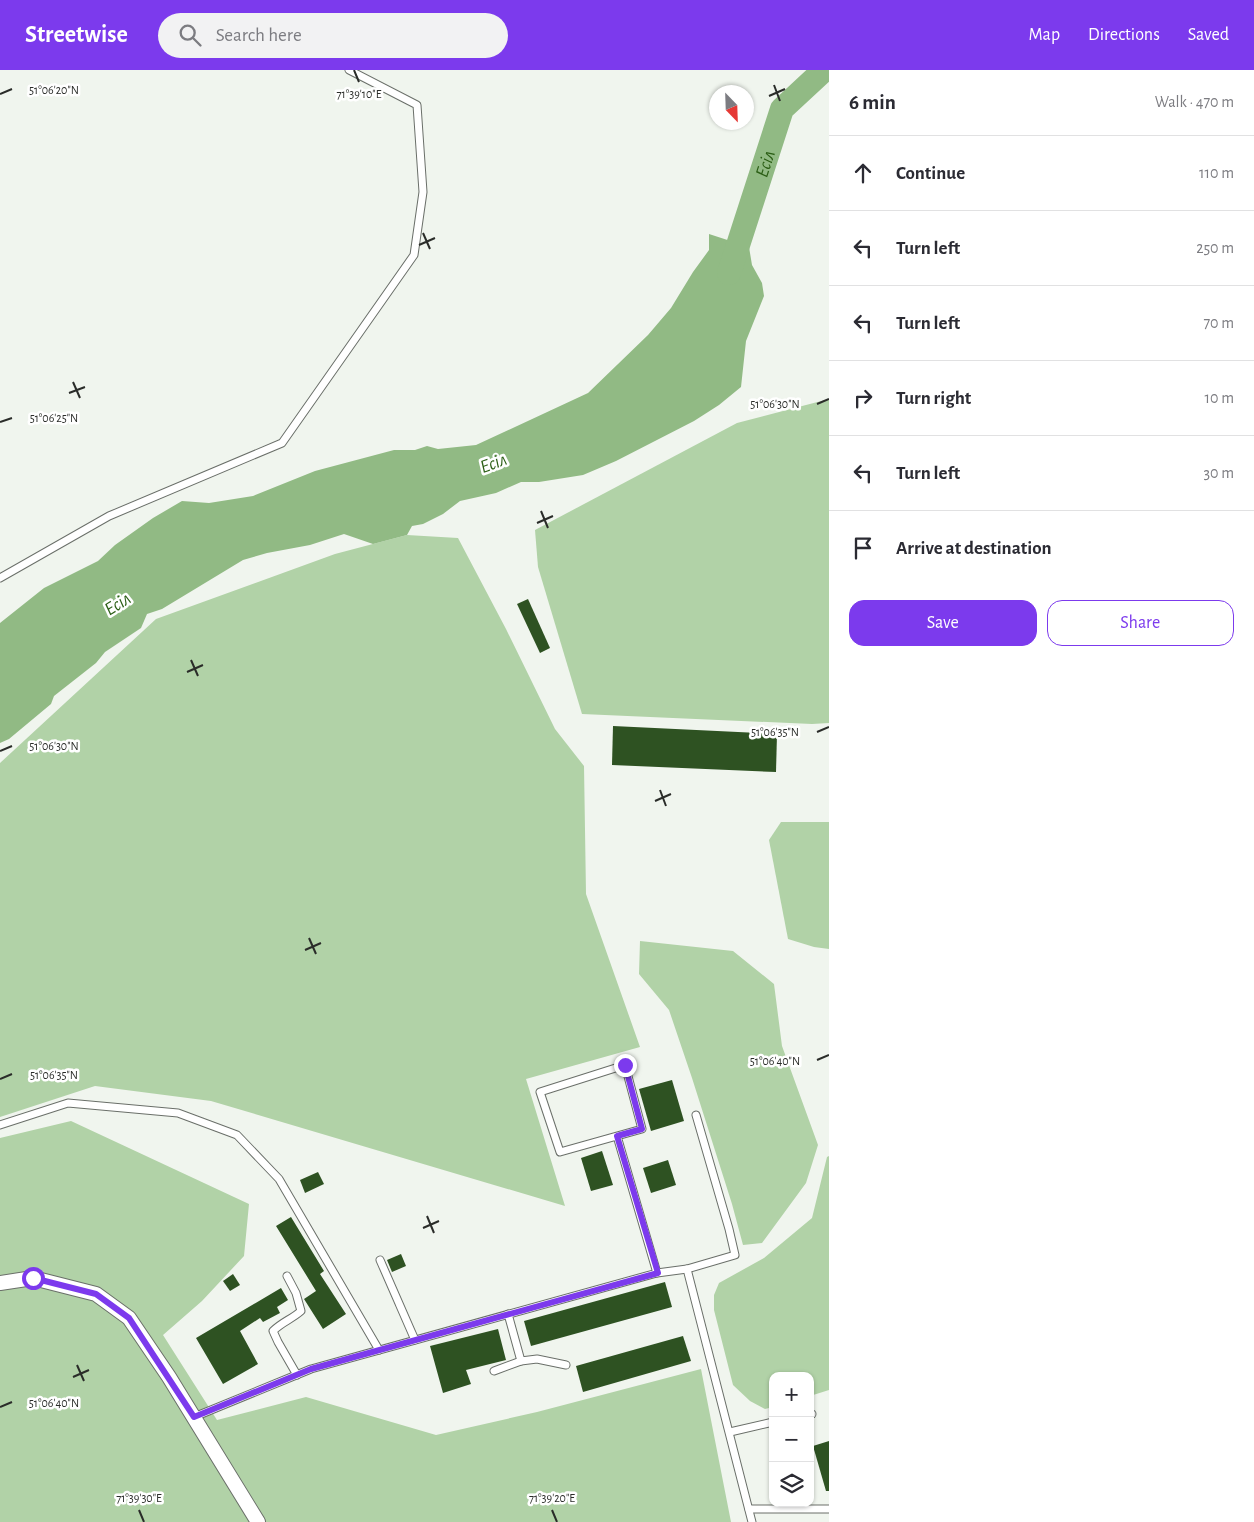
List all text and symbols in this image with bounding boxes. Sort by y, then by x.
search box [158,13,508,58]
icon: search [176,21,204,49]
text: Streetwise [25,23,128,47]
text: Search here [216,26,302,45]
text: Map [1029,26,1060,44]
text: Directions [1088,26,1160,44]
text: Saved [1188,26,1229,44]
text: 51°06'20"N [29,84,79,96]
north arrow [709,85,754,130]
text: 71°39'10"E [337,88,382,100]
text: 6 min [849,92,896,113]
text: Walk · 470 m [1155,94,1234,110]
water label: Есіл [753,148,779,180]
icon: ahead [849,159,877,187]
text: Continue [896,164,965,183]
text: 110 m [1199,165,1234,181]
icon: left [849,234,877,262]
text: Turn left [896,239,960,258]
text: 250 m [1196,240,1234,256]
icon: left [849,309,877,337]
text: Turn left [896,314,960,333]
text: 70 m [1203,315,1234,331]
icon: right [849,384,877,412]
text: Turn right [896,389,971,408]
text: 10 m [1205,390,1234,406]
text: 51°06'30"N [750,398,800,410]
text: 51°06'25"N [30,412,78,424]
water label: Есіл [478,450,509,477]
icon: left [849,459,877,487]
text: Turn left [896,464,960,483]
text: 30 m [1204,465,1234,481]
icon: arrive [849,534,877,562]
text: Arrive at destination [896,539,1052,558]
water label: Есіл [101,589,134,619]
button: Save [849,600,1037,646]
button: Share [1047,600,1234,646]
text: 51°06'35"N [751,726,799,738]
text: 51°06'30"N [29,740,79,752]
route end [614,1054,637,1077]
text: 51°06'40"N [750,1055,800,1067]
text: 51°06'35"N [30,1069,78,1081]
route start [22,1267,45,1290]
map controls [769,1372,814,1507]
button: + [769,1372,814,1417]
text: 51°06'40"N [29,1397,79,1409]
button: − [769,1417,814,1462]
button: layers [769,1462,814,1507]
text: 71°39'30"E [116,1492,162,1504]
text: 71°39'20"E [529,1492,575,1504]

